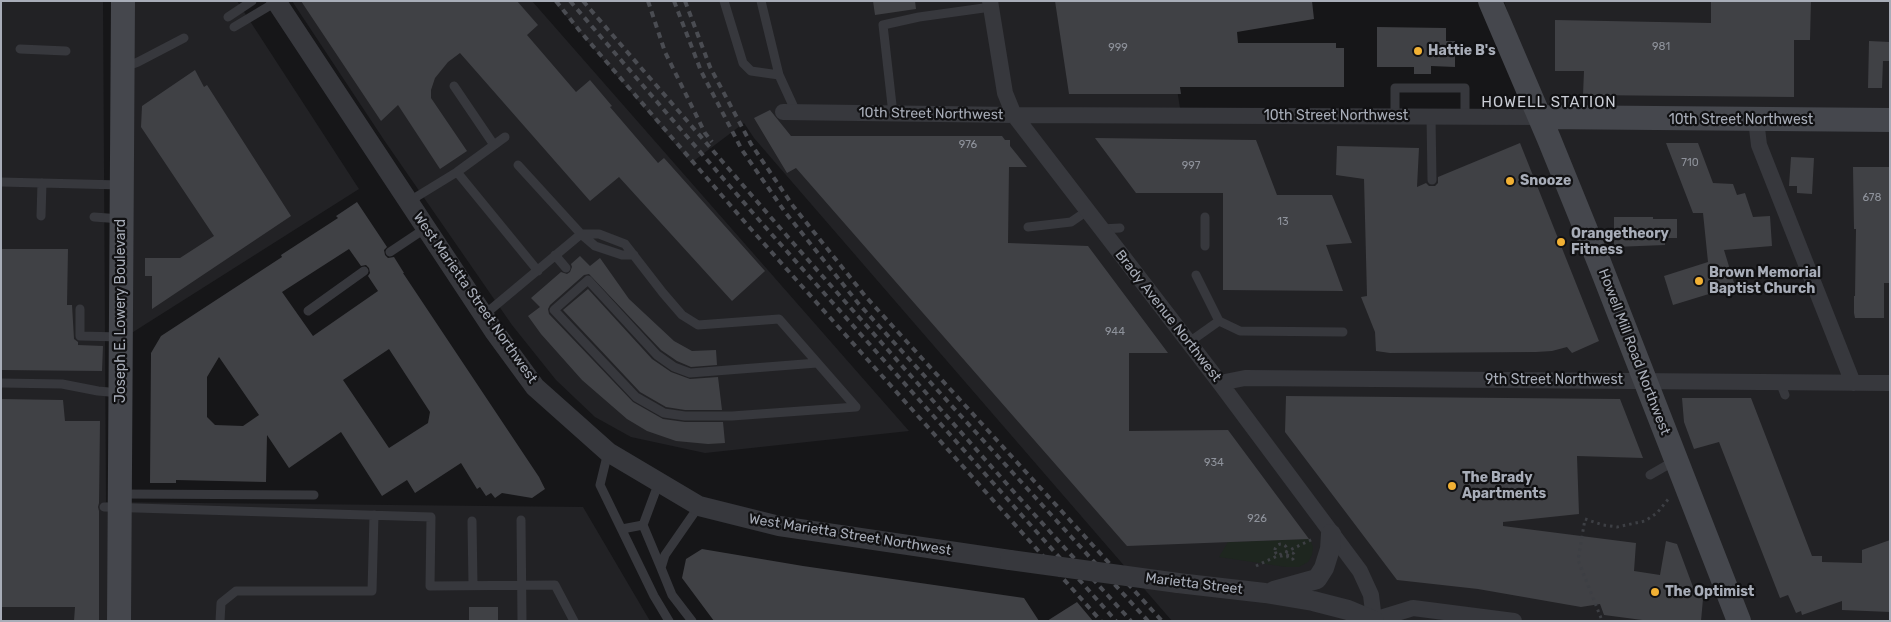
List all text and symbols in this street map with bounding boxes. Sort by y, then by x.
house number: 981 [1652,40,1670,54]
house number: 999 [1108,41,1128,55]
place label: Hattie B's [1428,43,1496,59]
marker: Hattie B's [1412,45,1424,57]
district label: HOWELL STATION [1480,94,1618,112]
street label: 10th Street Northwest [859,104,1003,124]
street label: 10th Street Northwest [1264,108,1408,124]
street label: 10th Street Northwest [1669,112,1813,128]
house number: 976 [959,138,977,152]
house number: 710 [1681,156,1699,170]
house number: 997 [1182,159,1200,173]
place label: Snooze [1520,173,1571,189]
marker: Snooze [1504,175,1516,187]
house number: 678 [1863,191,1881,205]
street label: West Marietta Street Northwest [409,209,541,387]
house number: 13 [1277,215,1289,229]
street label: Joseph E. Lowery Boulevard [113,219,129,403]
place label: Orangetheory Fitness [1571,226,1669,258]
marker: Orangetheory Fitness [1555,236,1567,248]
street label: Brady Avenue Northwest [1111,247,1225,385]
place label: Brown Memorial Baptist Church [1709,265,1821,298]
street label: Howell Mill Road Northwest [1594,266,1674,438]
marker: Brown Memorial Baptist Church [1693,275,1705,287]
house number: 944 [1105,325,1125,339]
street label: 9th Street Northwest [1485,372,1623,388]
house number: 934 [1204,456,1224,470]
place label: The Brady Apartments [1462,470,1546,502]
marker: The Brady Apartments [1446,480,1458,492]
street label: West Marietta Street Northwest [748,511,952,559]
house number: 926 [1247,512,1267,526]
street label: Marietta Street [1144,570,1244,598]
place label: The Optimist [1665,584,1754,600]
marker: The Optimist [1649,586,1661,598]

